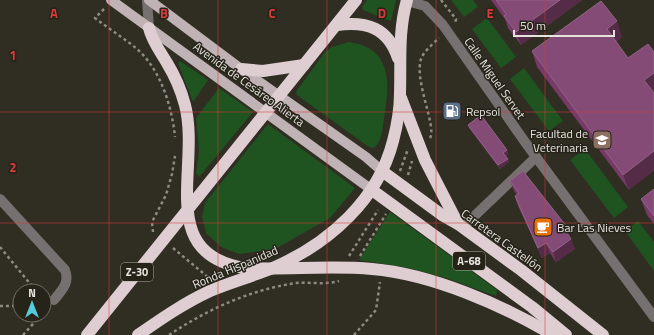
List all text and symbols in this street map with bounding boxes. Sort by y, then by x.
text: A [50,3,58,23]
text: B [160,3,168,23]
text: C [268,3,276,23]
text: D [378,3,386,23]
text: E [486,3,494,23]
scale bar [514,12,614,38]
text: 50 m [520,16,546,35]
street label: Calle Miguel Servet [460,33,531,123]
street label: Avenida de Cesáreo Alierta [189,37,309,131]
text: 1 [9,45,17,65]
fuel station icon: Repsol [441,100,463,122]
place label: Repsol [466,102,500,121]
place label: Facultad de Veterinaria [530,124,588,157]
school or university icon: Facultad de Veterinaria [591,129,613,151]
text: 2 [9,157,17,177]
street label: Carretera Castellón [457,204,547,276]
cafe icon: Bar Las Nieves [532,216,554,238]
place label: Bar Las Nieves [557,218,632,237]
street label: Ronda Hispanidad [189,240,281,294]
road number: A-68 [453,252,485,270]
road number: Z-30 [121,263,153,281]
north arrow [12,283,52,323]
text: N [28,285,36,301]

